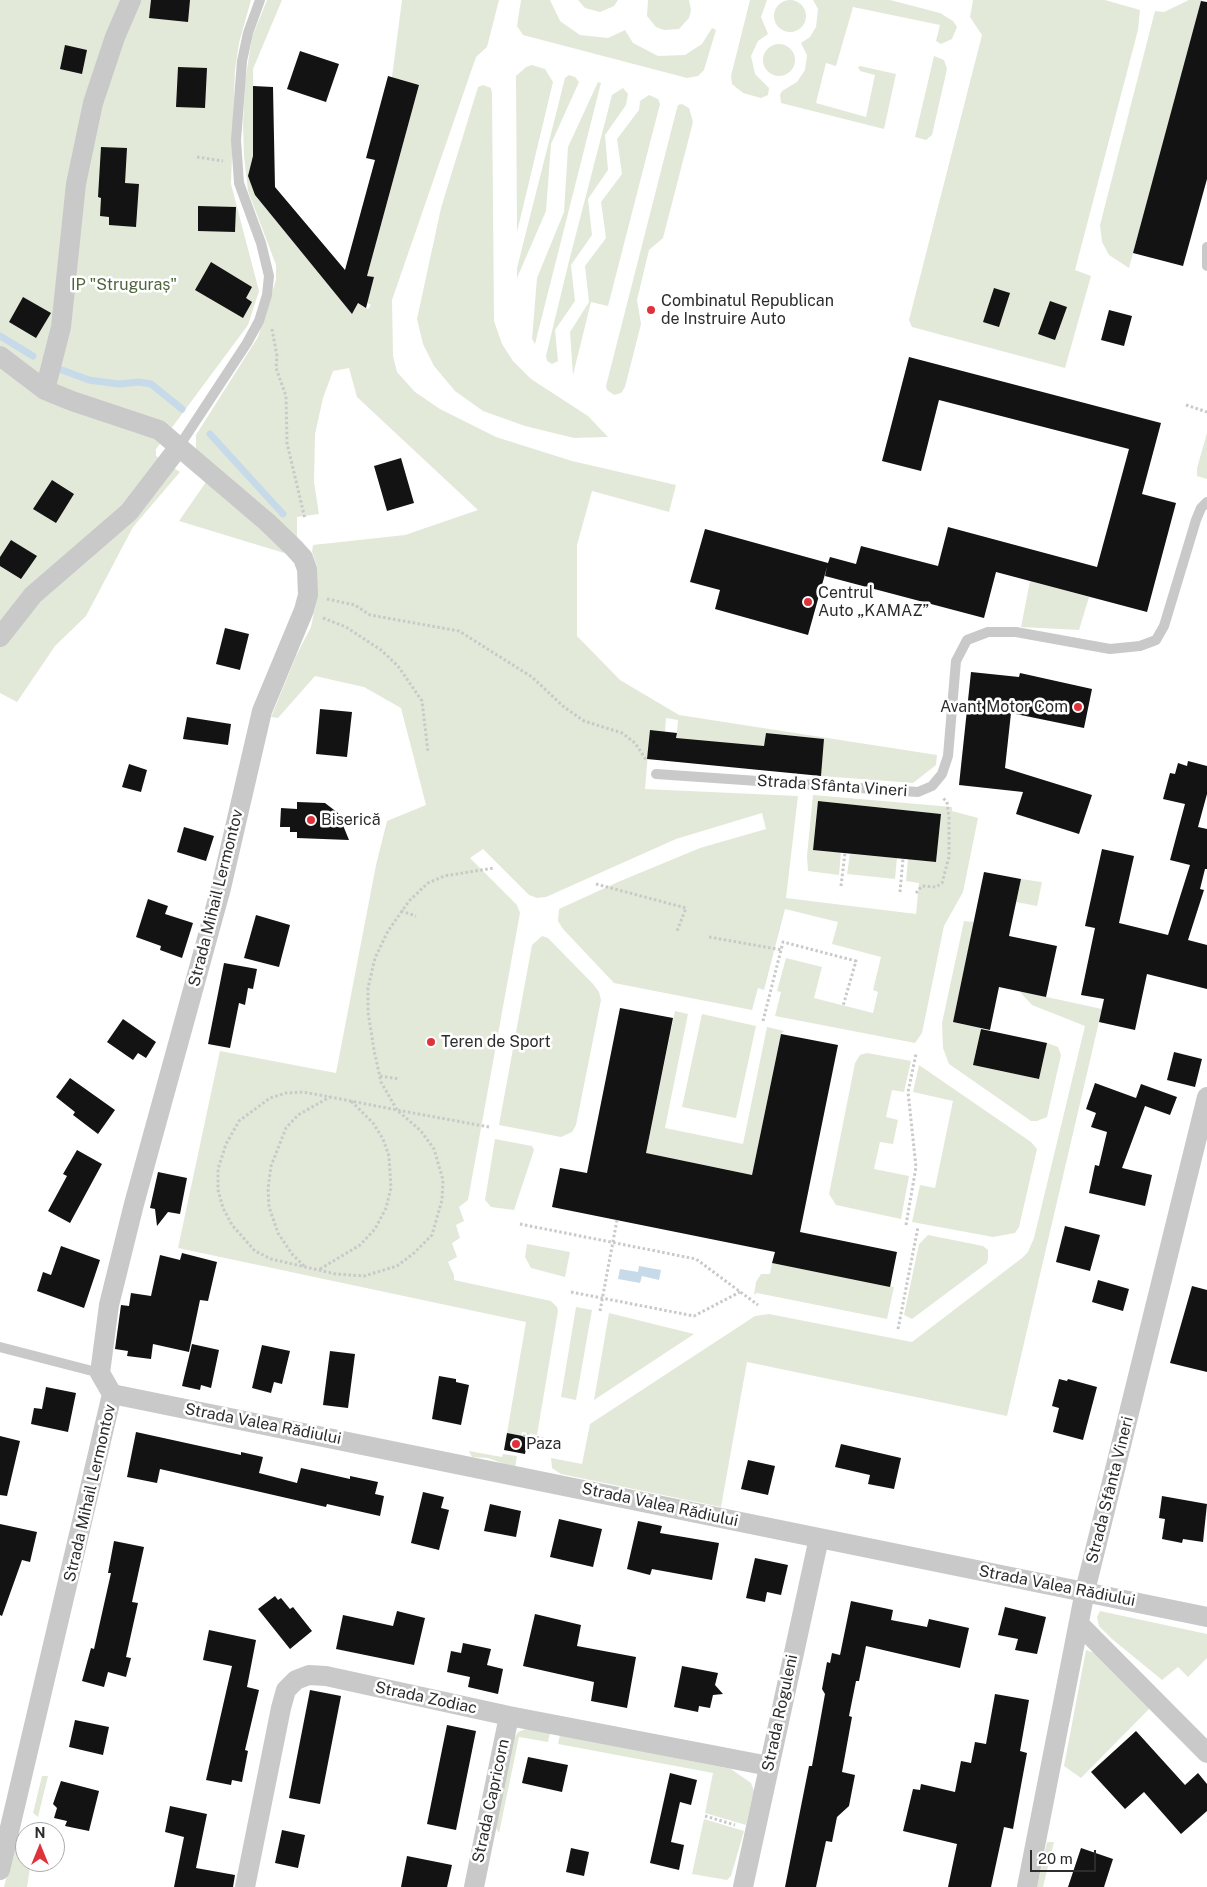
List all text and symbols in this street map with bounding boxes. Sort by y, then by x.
park label: IP "Struguraș" [71,275,177,295]
place label: Combinatul Republican de Instruire Auto [661,291,834,329]
marker: Combinatul Republican de Instruire Auto [645,304,657,316]
place label: Centrul Auto „KAMAZ” [818,583,929,621]
marker: Centrul Auto „KAMAZ” [802,596,814,608]
place label: Avant Motor Com [940,697,1068,717]
marker: Avant Motor Com [1072,701,1084,713]
street label: Strada Sfânta Vineri [756,771,908,801]
street label: Strada Mihail Lermontov [185,807,247,989]
place label: Biserică [321,810,381,830]
marker: Biserică [305,814,317,826]
place label: Teren de Sport [441,1032,551,1052]
marker: Teren de Sport [425,1036,437,1048]
street label: Strada Valea Rădiului [183,1399,343,1449]
street label: Strada Mihail Lermontov [60,1402,120,1584]
street label: Strada Sfânta Vineri [1082,1415,1138,1565]
place label: Paza [526,1434,561,1454]
marker: Paza [510,1438,522,1450]
street label: Strada Valea Rădiului [580,1479,740,1531]
street label: Strada Valea Rădiului [977,1561,1137,1611]
street label: Strada Roguleni [758,1653,802,1773]
street label: Strada Zodiac [373,1678,479,1718]
street label: Strada Capricorn [468,1737,514,1865]
north arrow [15,1822,65,1872]
text: N [35,1825,45,1841]
scale bar [1032,1840,1098,1872]
text: 20 m [1038,1850,1073,1867]

